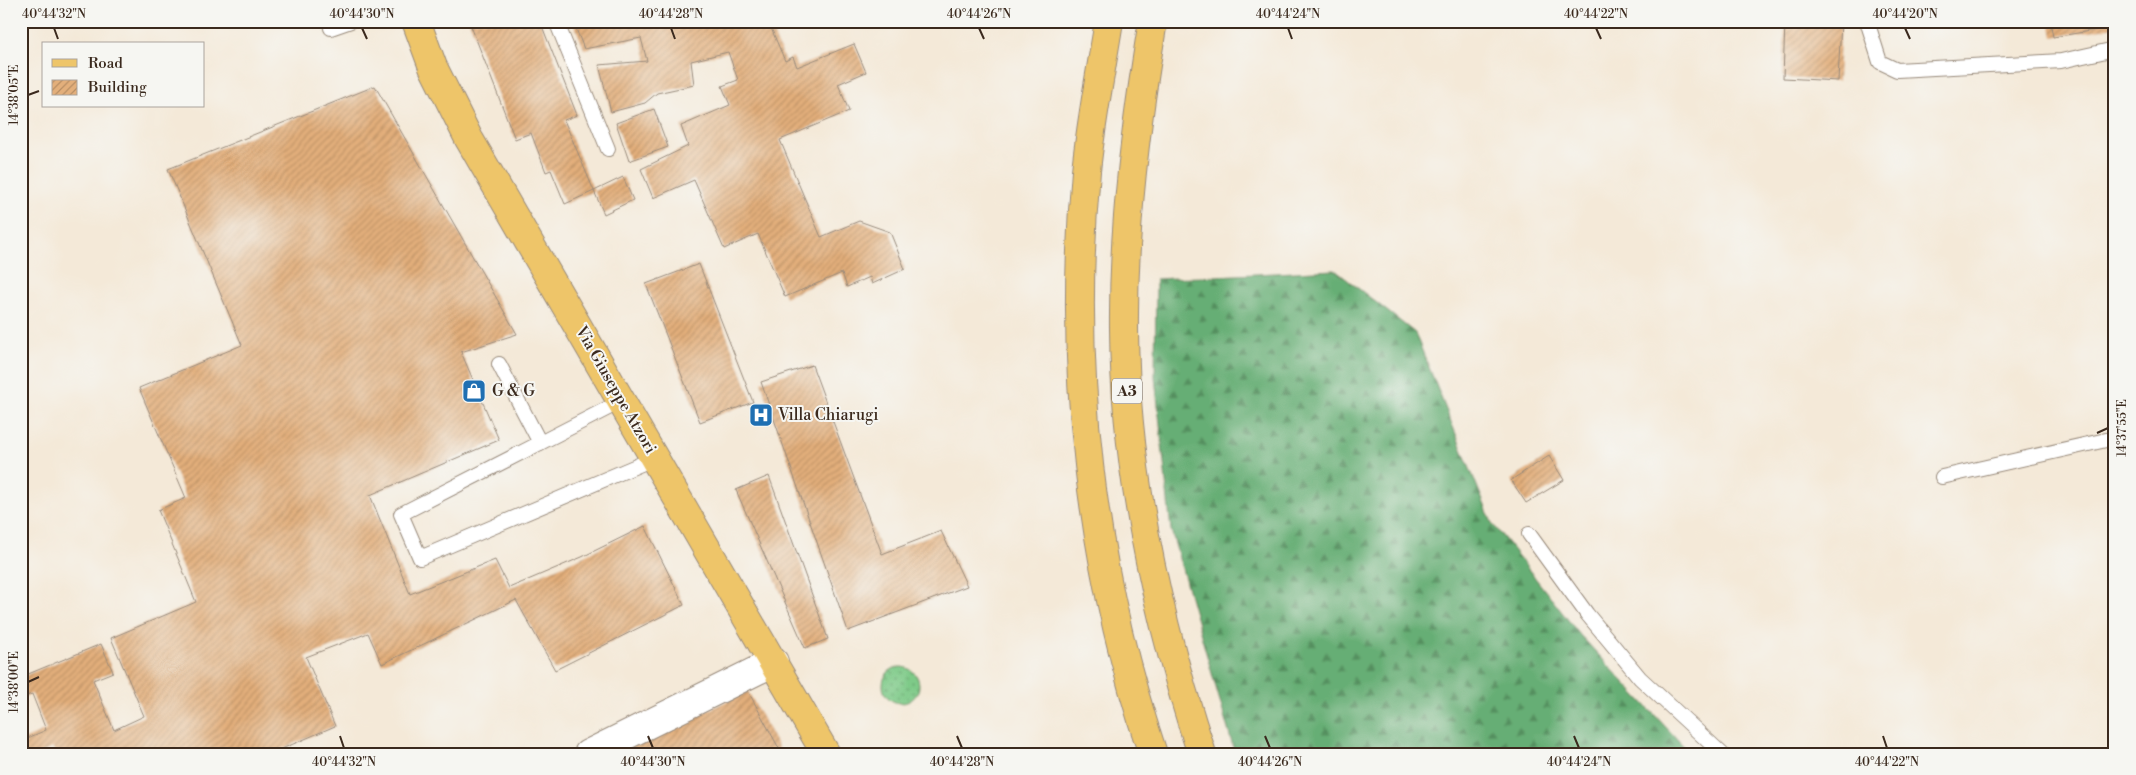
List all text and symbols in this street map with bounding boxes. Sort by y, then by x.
text: 40°44'32"N [22,7,86,22]
text: 40°44'30"N [330,7,395,22]
text: 40°44'28"N [639,7,703,22]
text: 40°44'26"N [947,7,1011,22]
text: 40°44'24"N [1256,7,1320,22]
text: 40°44'22"N [1564,7,1628,22]
text: 40°44'20"N [1872,7,1938,22]
legend [42,42,205,108]
text: Road [88,54,123,73]
text: 14°38'05"E [7,65,22,125]
text: Building [87,78,147,97]
street label: Via Giuseppe Atzori [571,322,661,457]
shop icon: G & G [461,378,487,404]
road number: A3 [1112,378,1142,404]
place label: G & G [492,381,535,401]
text: 14°37'55"E [2115,399,2130,457]
hospital icon: Villa Chiarugi [748,402,774,428]
place label: Villa Chiarugi [777,405,879,425]
text: 14°38'00"E [7,651,22,713]
text: 40°44'32"N [312,755,376,770]
text: 40°44'30"N [621,755,686,770]
text: 40°44'28"N [930,755,994,770]
text: 40°44'26"N [1238,755,1302,770]
text: 40°44'24"N [1547,755,1611,770]
text: 40°44'22"N [1855,755,1919,770]

